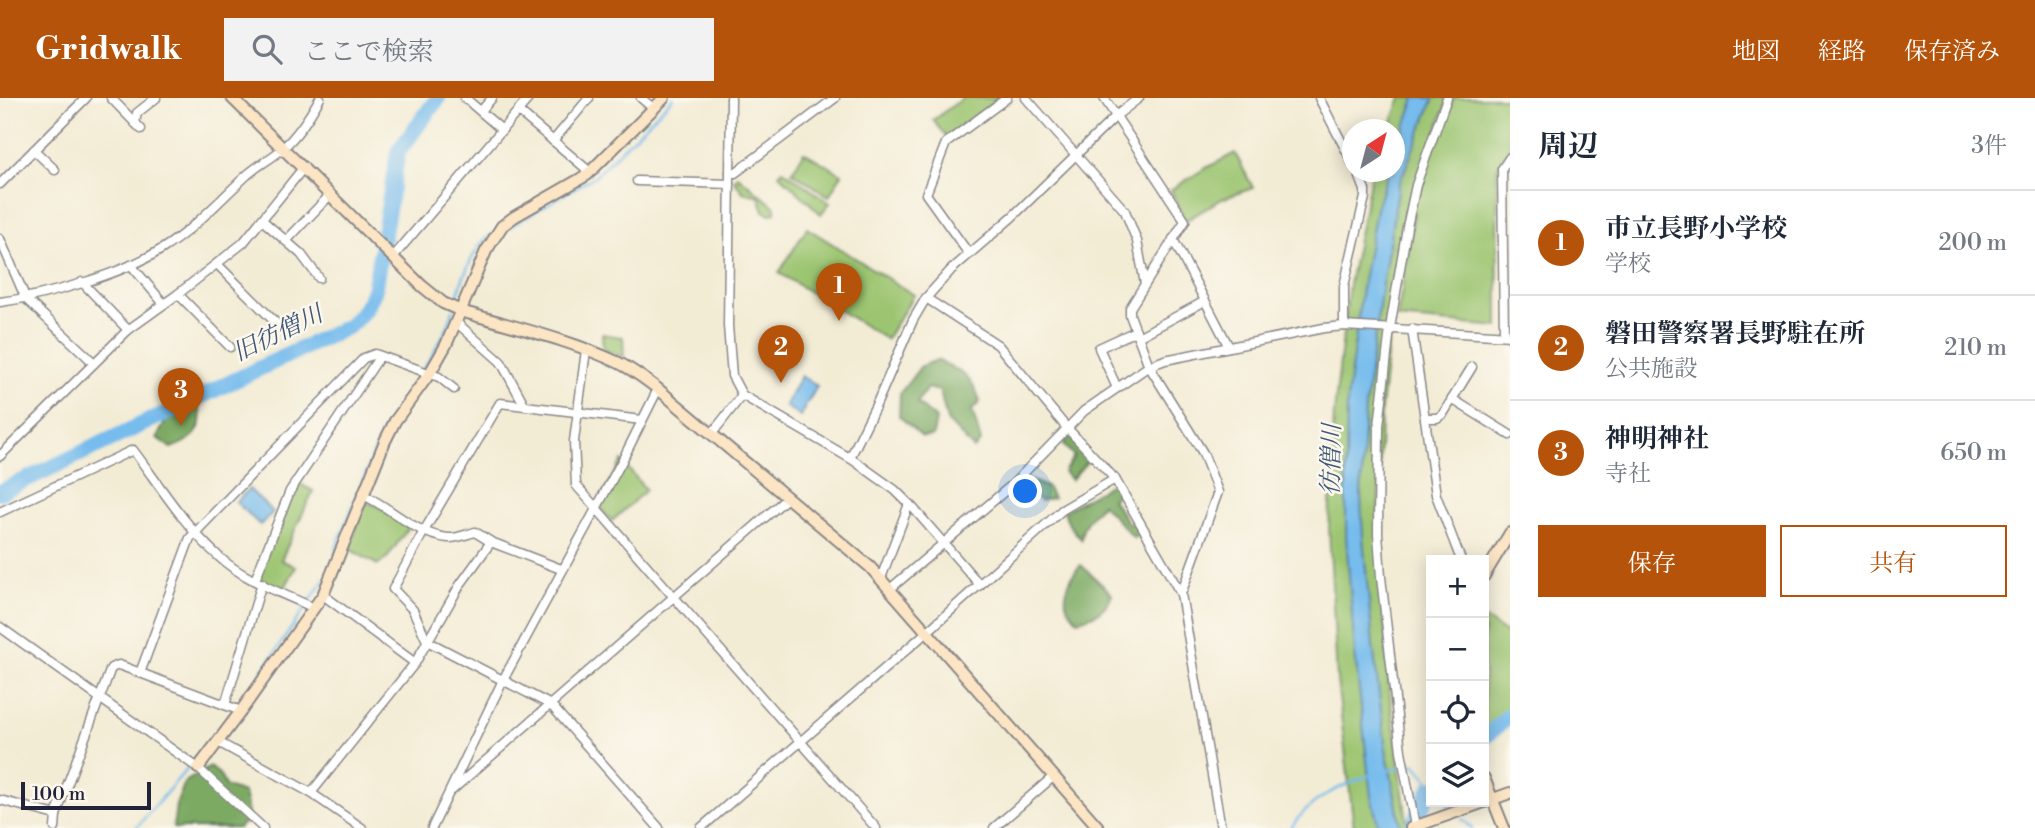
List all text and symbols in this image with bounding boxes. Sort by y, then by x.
search box [224,18,714,81]
text: Gridwalk [35,29,182,70]
icon: search [248,30,286,68]
text: ここで検索 [304,36,434,68]
text: 地図 [1732,37,1780,67]
text: 経路 [1818,37,1866,67]
text: 保存済み [1904,37,2000,67]
north arrow [1342,119,1405,182]
text: 周辺 [1538,128,1598,166]
text: 3件 [1971,132,2007,160]
text: 市立長野小学校 [1605,213,1787,245]
text: 1 [1555,229,1567,257]
text: 200 m [1939,229,2007,257]
text: 学校 [1605,250,1651,278]
pin: 1 [816,263,862,321]
water label: 旧彷僧川 [228,298,330,369]
text: 磐田警察署長野駐在所 [1605,318,1865,350]
pin: 2 [758,325,804,383]
text: 2 [1554,334,1568,362]
text: 210 m [1944,334,2007,362]
text: 公共施設 [1605,355,1697,383]
pin: 3 [158,368,204,426]
water label: 彷僧川 [1316,421,1348,496]
text: 神明神社 [1605,423,1709,455]
text: 3 [1554,439,1568,467]
text: 650 m [1940,439,2007,467]
text: 寺社 [1605,460,1651,488]
your location [1008,474,1042,508]
button: 保存 [1538,525,1766,597]
button: 共有 [1780,525,2007,597]
map controls [1426,555,1489,807]
button: + [1426,555,1489,618]
button: − [1426,618,1489,681]
button: locate [1426,681,1489,744]
button: layers [1426,744,1489,807]
scale bar [21,779,150,811]
text: 100 m [32,782,85,806]

